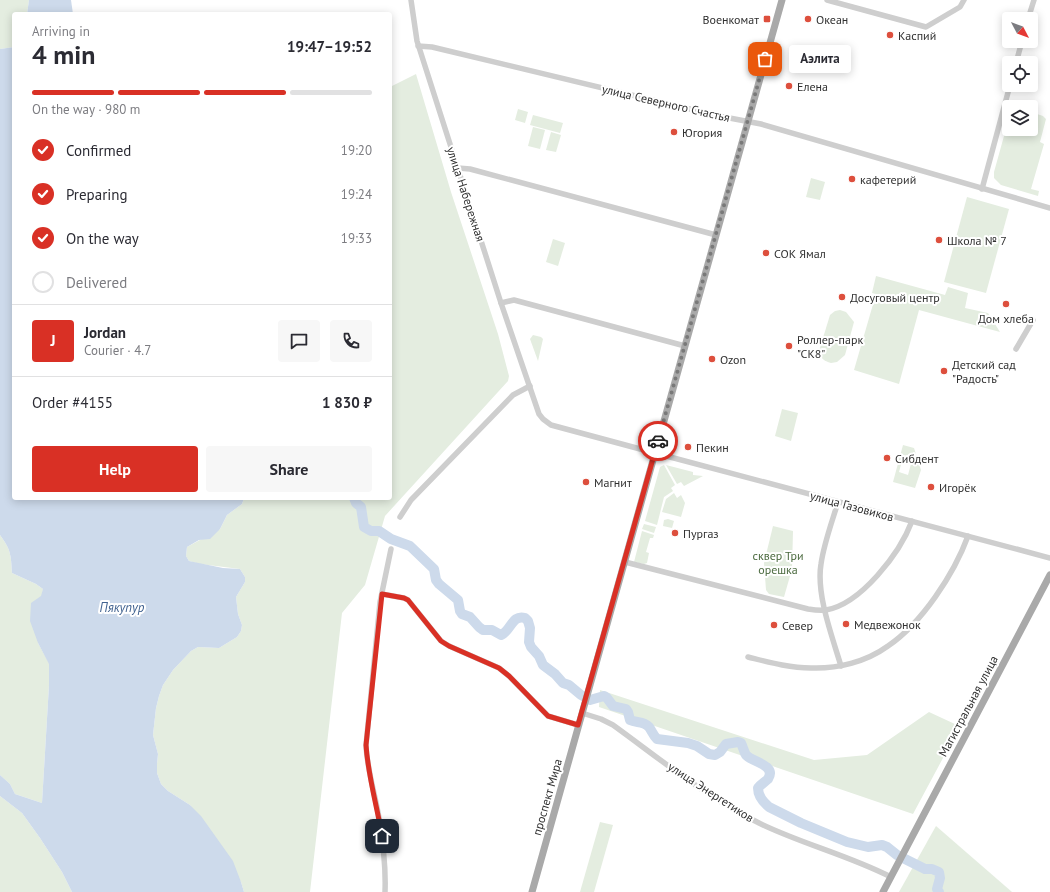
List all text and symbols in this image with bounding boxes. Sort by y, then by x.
place label: Военкомат [702,12,759,27]
place label: Океан [816,12,848,27]
north arrow [1002,12,1038,48]
map controls [1002,12,1038,136]
marker: Военкомат [762,14,772,24]
marker: Океан [803,14,813,24]
text: Arriving in [32,23,90,40]
place label: Каспий [898,28,936,43]
marker: Каспий [885,30,895,40]
text: 19:47–19:52 [287,37,372,56]
text: 4 min [32,38,95,71]
pin [748,42,782,76]
callout: Аэлита [789,45,851,73]
icon: bag [754,48,776,70]
text: Аэлита [800,50,840,67]
button: locate [1002,56,1038,92]
place label: Елена [797,79,828,94]
street label: улица Северного Счастья [600,81,732,125]
marker: Елена [784,81,794,91]
button: layers [1002,100,1038,136]
text: On the way · 980 m [32,101,140,118]
place label: Югория [682,125,722,140]
marker: Югория [669,127,679,137]
icon: check [32,139,54,161]
text: Confirmed [66,141,131,160]
text: 19:20 [341,142,372,159]
street label: улица Набережная [444,145,488,243]
place label: кафетерий [860,172,916,187]
marker: кафетерий [847,174,857,184]
icon: check [32,183,54,205]
text: Preparing [66,185,128,204]
text: 19:24 [341,186,372,203]
icon: check [32,227,54,249]
text: On the way [66,229,139,248]
text: 19:33 [341,230,372,247]
place label: Школа № 7 [947,233,1007,248]
marker: Школа № 7 [934,235,944,245]
place label: СОК Ямал [774,246,826,261]
marker: СОК Ямал [761,248,771,258]
text: Delivered [66,273,127,292]
place label: Досуговый центр [850,290,940,305]
marker: Досуговый центр [837,292,847,302]
marker: Дом хлеба [1001,299,1011,309]
place label: Дом хлеба [978,311,1034,326]
button: chat [278,320,320,362]
button: phone [330,320,372,362]
text: Jordan [84,323,126,342]
text: J [50,331,56,350]
place label: Роллер-парк "СК8" [797,332,863,361]
marker: Роллер-парк "СК8" [784,341,794,351]
text: Courier · 4.7 [84,342,151,359]
place label: Ozon [720,352,746,367]
marker: Ozon [707,354,717,364]
place label: Детский сад "Радость" [952,357,1016,386]
marker: Детский сад "Радость" [939,366,949,376]
text: Order #4155 [32,393,113,412]
text: 1 830 ₽ [322,393,372,412]
courier [638,421,678,461]
icon: car [647,430,669,452]
place label: Пекин [696,440,729,455]
marker: Пекин [683,442,693,452]
button: Help [32,446,198,492]
button: Share [206,446,372,492]
place label: Сибдент [895,451,939,466]
marker: Сибдент [882,453,892,463]
place label: Магнит [594,475,632,490]
marker: Магнит [581,477,591,487]
place label: Игорёк [939,480,976,495]
marker: Игорёк [926,482,936,492]
street label: улица Газовиков [809,488,895,524]
place label: Пургаз [683,526,719,541]
marker: Пургаз [670,528,680,538]
park label: сквер Три орешка [753,548,803,577]
water label: Пякупур [100,599,145,616]
place label: Медвежонок [854,617,921,632]
place label: Север [782,618,813,633]
marker: Медвежонок [841,619,851,629]
marker: Север [769,620,779,630]
street label: Магистральная улица [935,653,1001,759]
street label: проспект Мира [529,757,565,837]
street label: улица Энергетиков [665,759,757,825]
pin [365,819,399,853]
icon: home [371,825,393,847]

